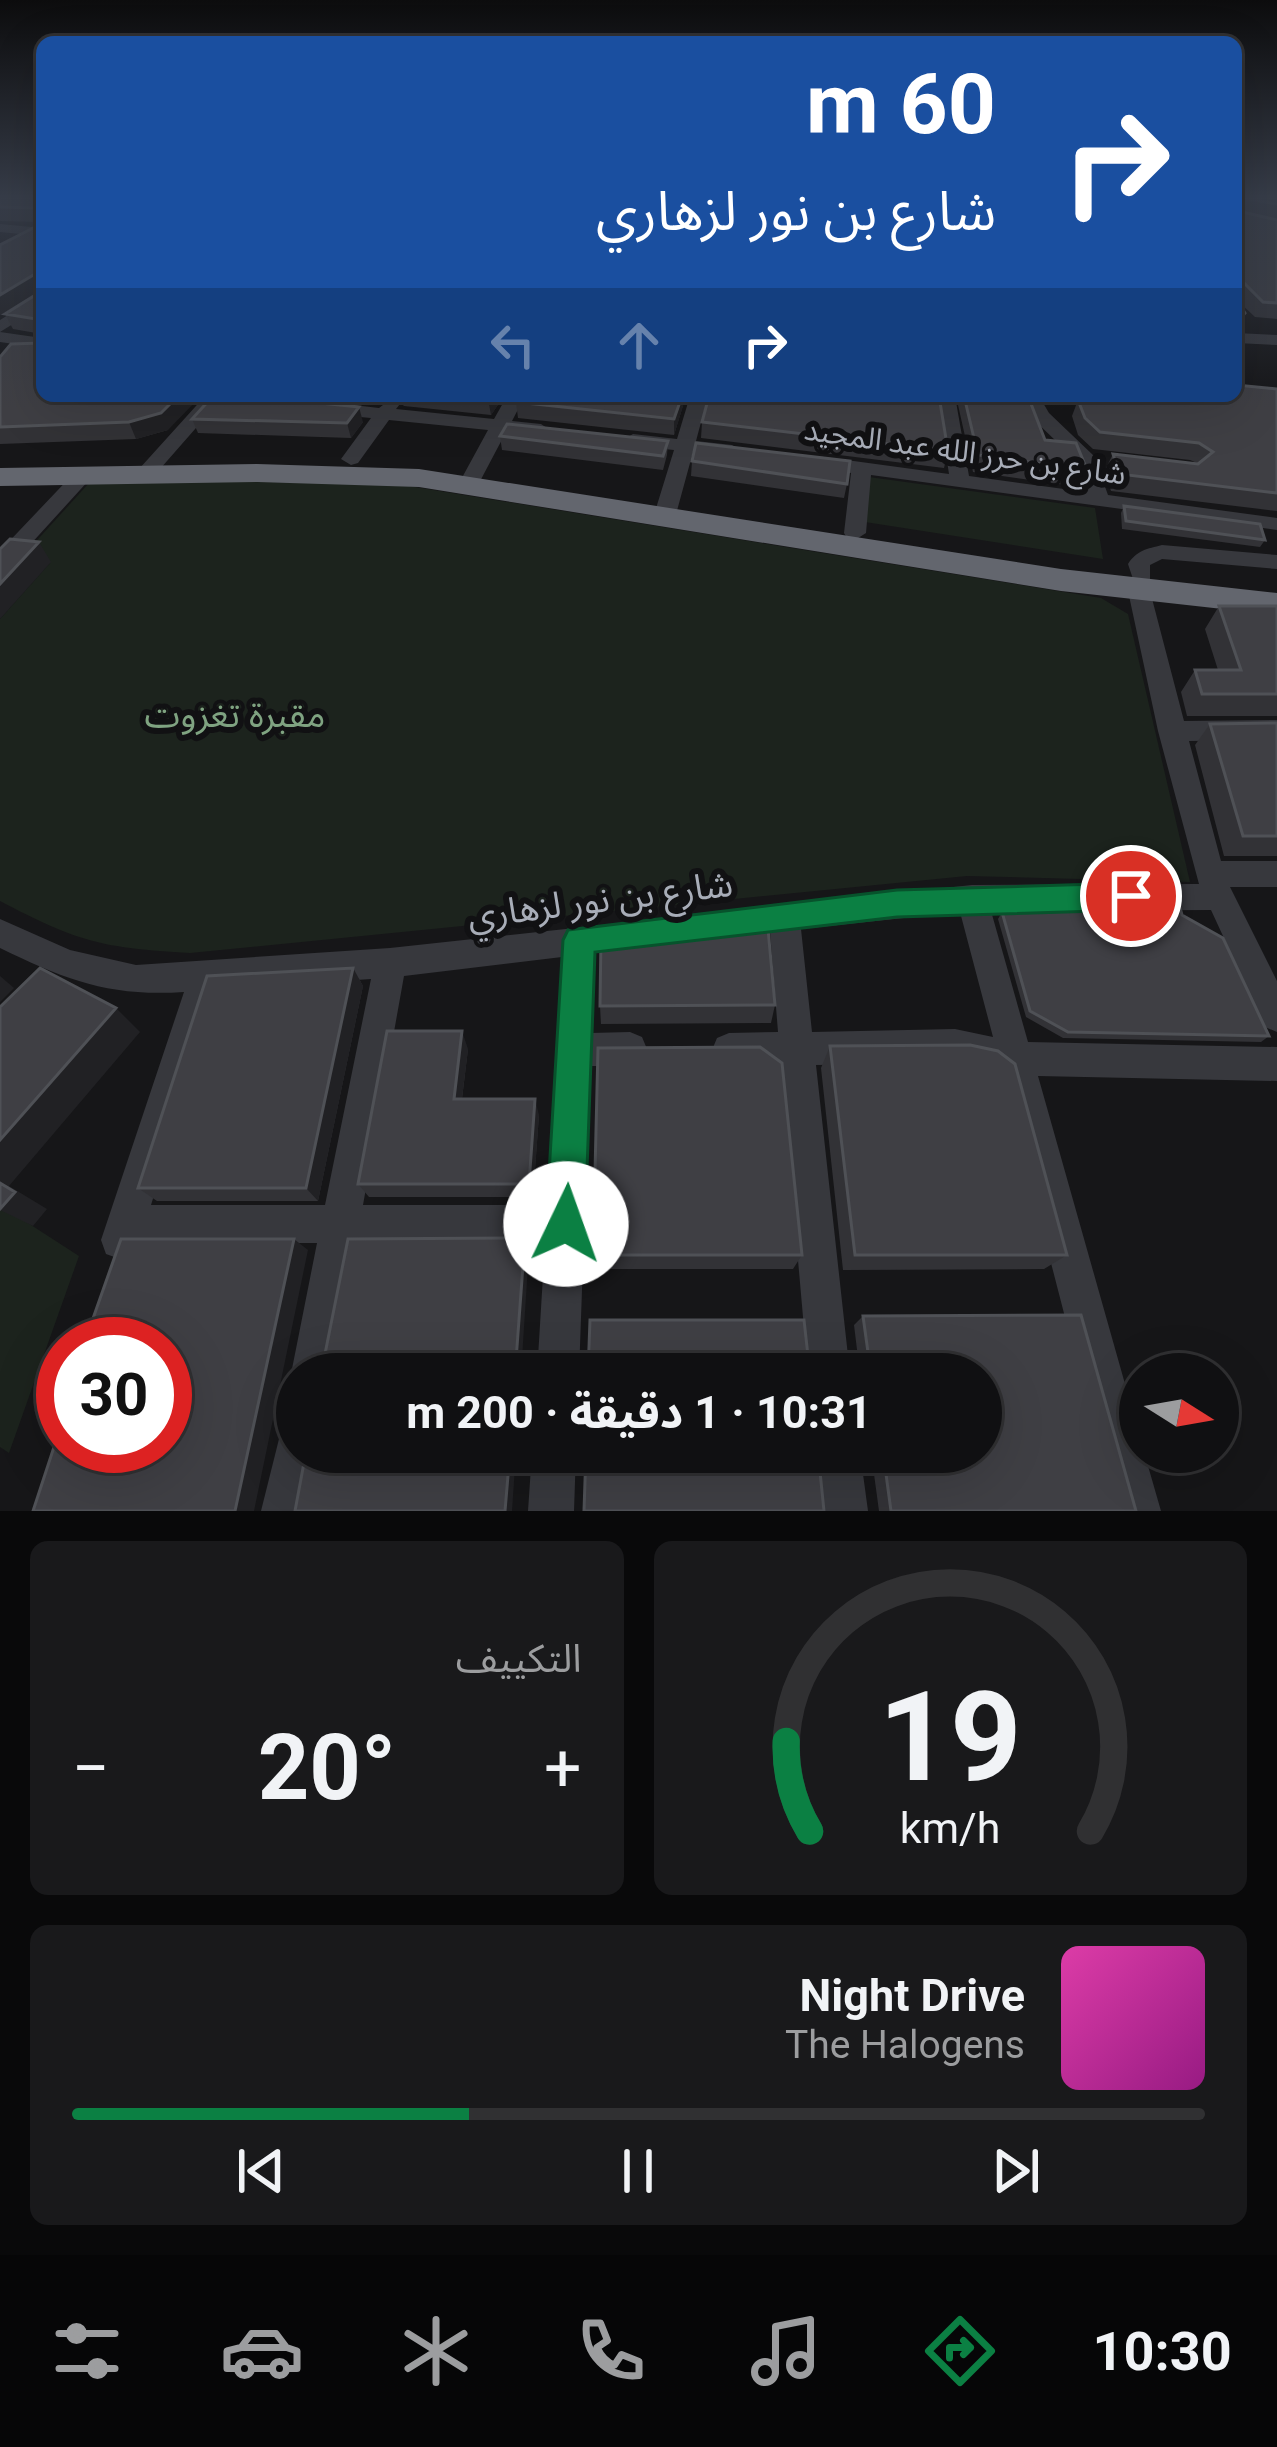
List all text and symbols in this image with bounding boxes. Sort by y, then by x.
text: 60 m [806,55,996,154]
icon: right [1038,84,1194,240]
text: شارع بن نور لزهاري [596,180,996,243]
icon: left [480,312,546,378]
icon: ahead [606,312,672,378]
icon: right [732,312,798,378]
street label: شارع بن حرز الله عبد المجيد [801,412,1128,496]
park label: مقبرة تغزوت [144,694,326,736]
pin [1080,845,1182,947]
street label: شارع بن نور لزهاري [465,863,736,943]
icon: arrive [1098,863,1164,929]
position arrow [503,1161,629,1287]
speed limit sign: 30 [36,1317,192,1473]
north arrow [1119,1353,1239,1473]
map controls [1119,1353,1239,1473]
text: 10:31 · 1 دقيقة · 200 m [406,1386,872,1439]
text: التكييف [456,1636,582,1682]
text: 19 [879,1664,1022,1810]
text: 20° [258,1716,396,1821]
text: − [72,1730,110,1807]
text: + [544,1730,581,1807]
text: km/h [900,1803,1001,1853]
text: Night Drive [800,1969,1025,2022]
text: The Halogens [785,2022,1025,2068]
icon: previous [228,2138,294,2204]
icon: pause [605,2138,671,2204]
icon: next [983,2138,1049,2204]
icon: filters [45,2309,129,2393]
icon: car [220,2309,304,2393]
icon: climate [394,2309,478,2393]
icon: phone [569,2309,653,2393]
icon: music [744,2309,828,2393]
icon: directions [918,2309,1002,2393]
text: 10:30 [1093,2320,1232,2383]

